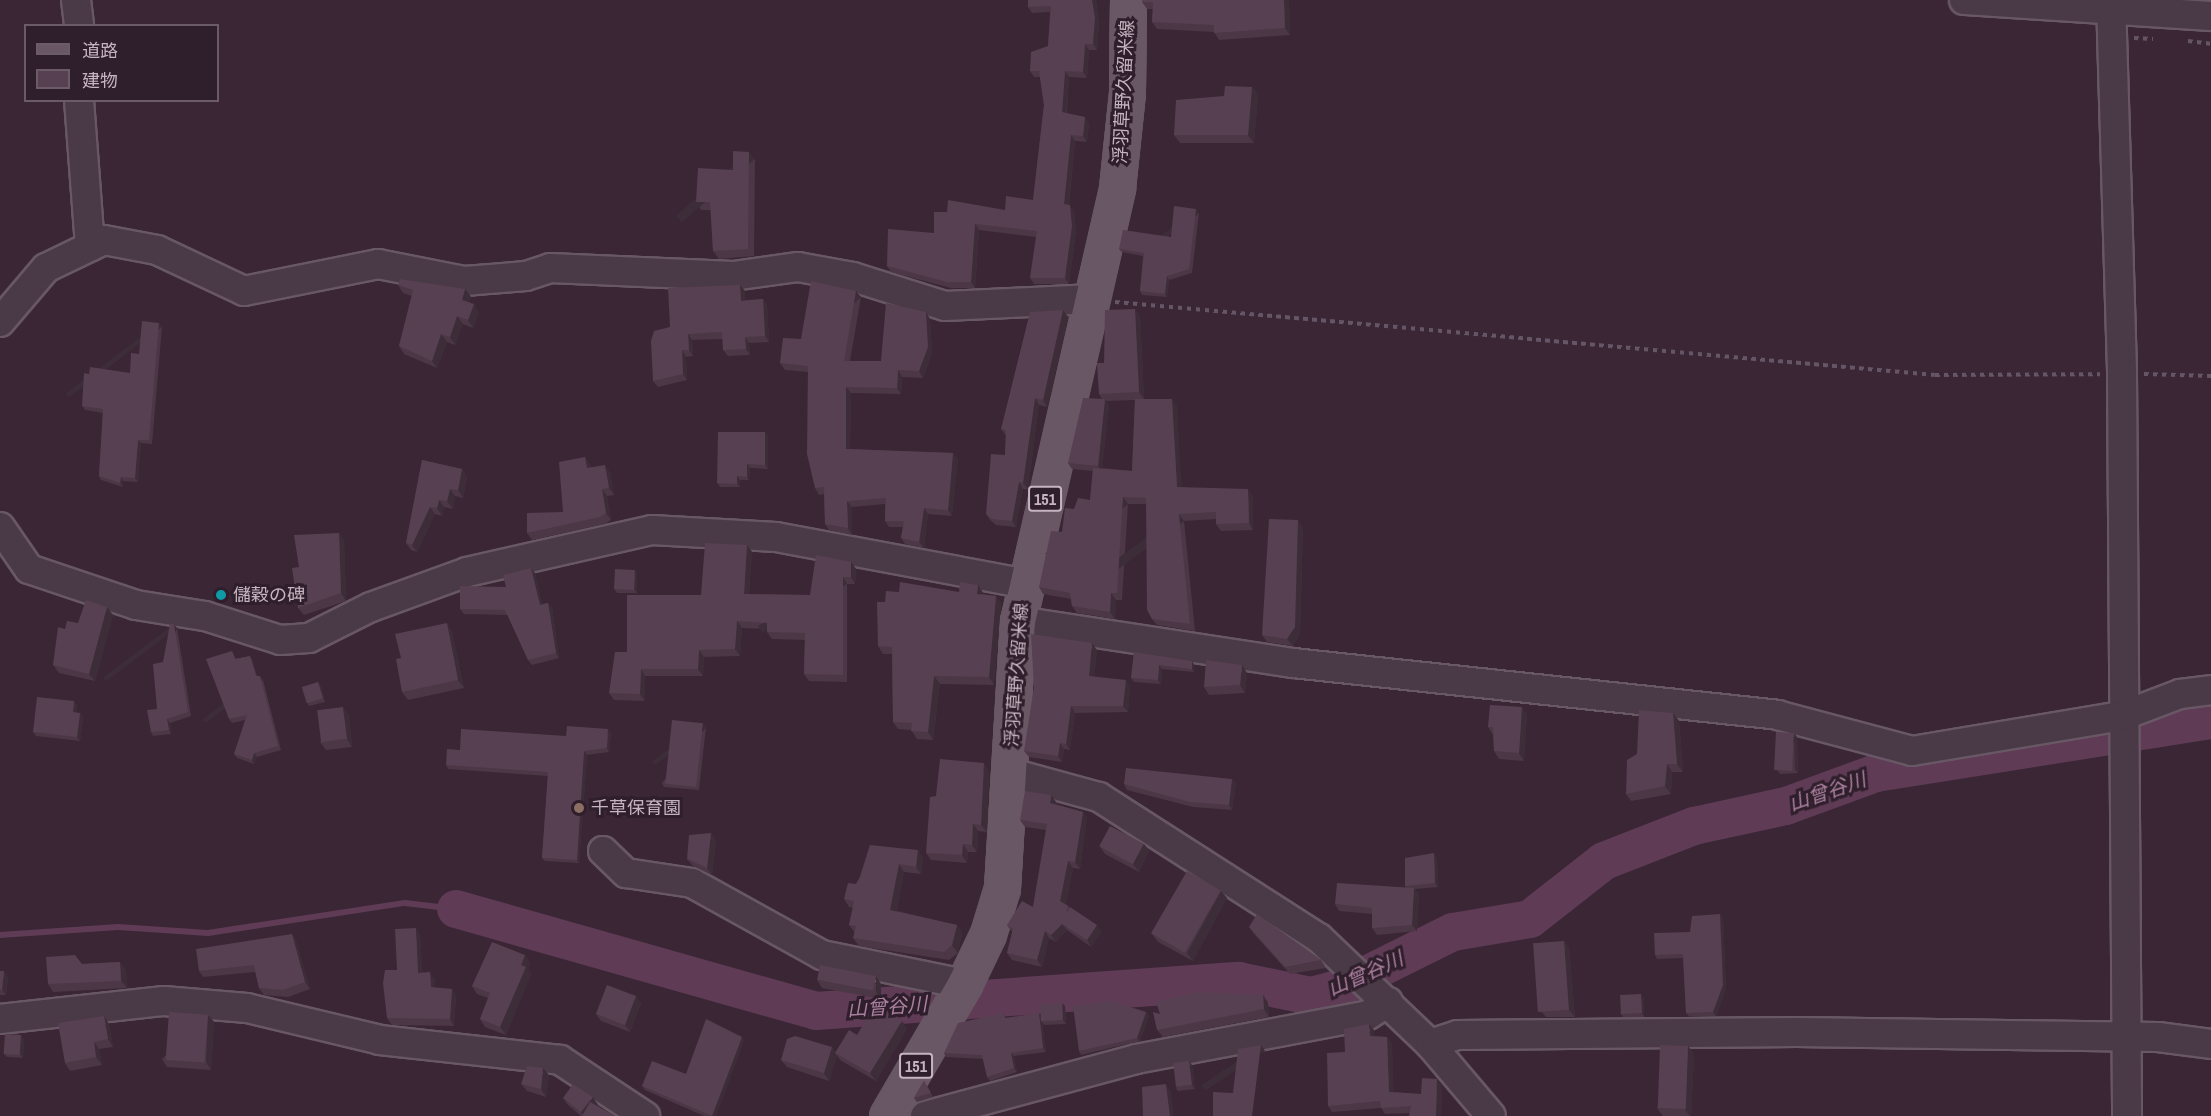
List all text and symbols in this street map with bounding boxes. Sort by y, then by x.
street label: 浮羽草野久留米線 [1109,20,1139,164]
legend [24,24,219,102]
text: 道路 [82,38,118,63]
text: 建物 [82,68,118,93]
road number: 151 [1027,486,1063,512]
place label: 儲穀の碑 [233,584,305,606]
marker: 儲穀の碑 [214,588,228,602]
street label: 浮羽草野久留米線 [1001,602,1033,748]
water label: 山曾谷川 [1785,767,1869,815]
place label: 千草保育園 [591,797,681,819]
marker: 千草保育園 [572,801,586,815]
water label: 山曾谷川 [1324,946,1406,1000]
water label: 山曾谷川 [846,991,928,1021]
road number: 151 [898,1053,934,1079]

